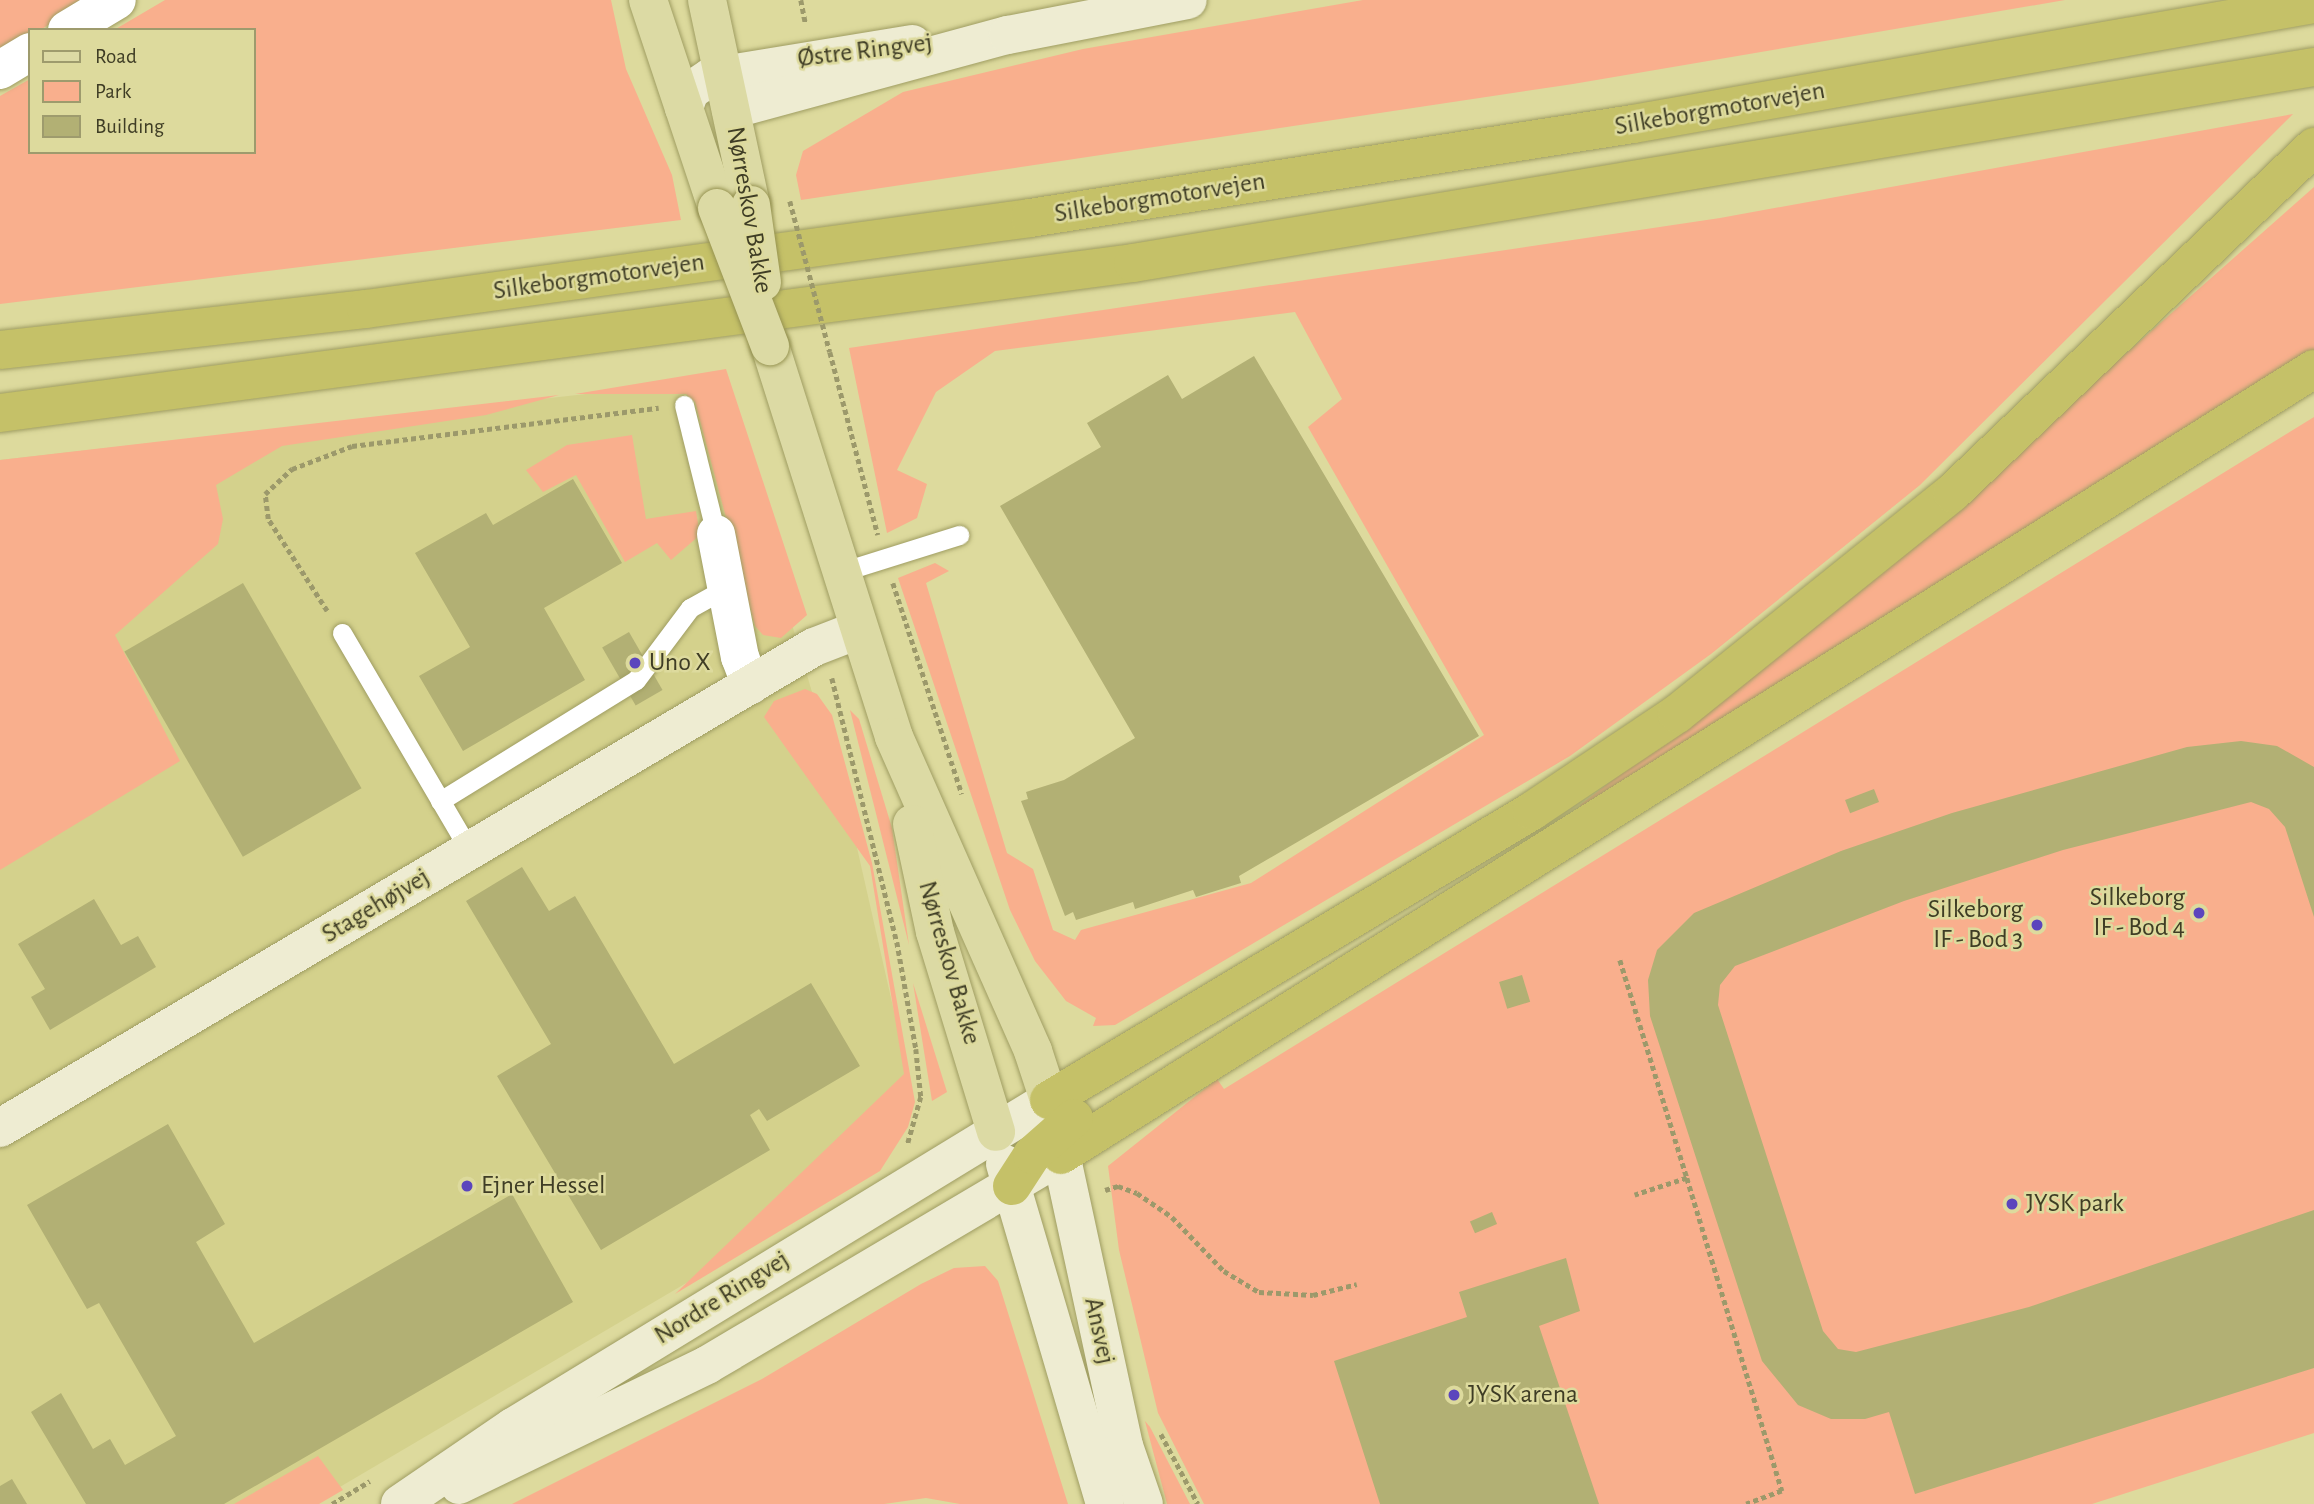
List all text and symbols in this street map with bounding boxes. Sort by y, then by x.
street label: Østre Ringvej [796,27,934,75]
legend [28,28,256,154]
text: Road [95,46,137,67]
street label: Silkeborgmotorvejen [1612,75,1828,143]
text: Park [95,81,131,102]
text: Building [95,116,164,137]
street label: Nørreskov Bakke [719,124,779,296]
street label: Silkeborgmotorvejen [1052,166,1268,230]
street label: Silkeborgmotorvejen [491,247,707,307]
place label: Uno X [649,647,711,679]
marker: Uno X [627,655,643,671]
street label: Stagehøjvej [317,862,435,950]
street label: Nørreskov Bakke [911,878,987,1048]
place label: Silkeborg IF - Bod 4 [2090,882,2185,944]
place label: Silkeborg IF - Bod 3 [1928,894,2023,956]
marker: Silkeborg IF - Bod 4 [2191,905,2207,921]
marker: Silkeborg IF - Bod 3 [2029,917,2045,933]
place label: Ejner Hessel [481,1170,605,1202]
marker: Ejner Hessel [459,1178,475,1194]
place label: JYSK park [2026,1188,2124,1220]
marker: JYSK park [2004,1196,2020,1212]
street label: Nordre Ringvej [649,1244,795,1352]
street label: Ansvej [1077,1295,1121,1367]
place label: JYSK arena [1468,1379,1578,1411]
marker: JYSK arena [1446,1387,1462,1403]

